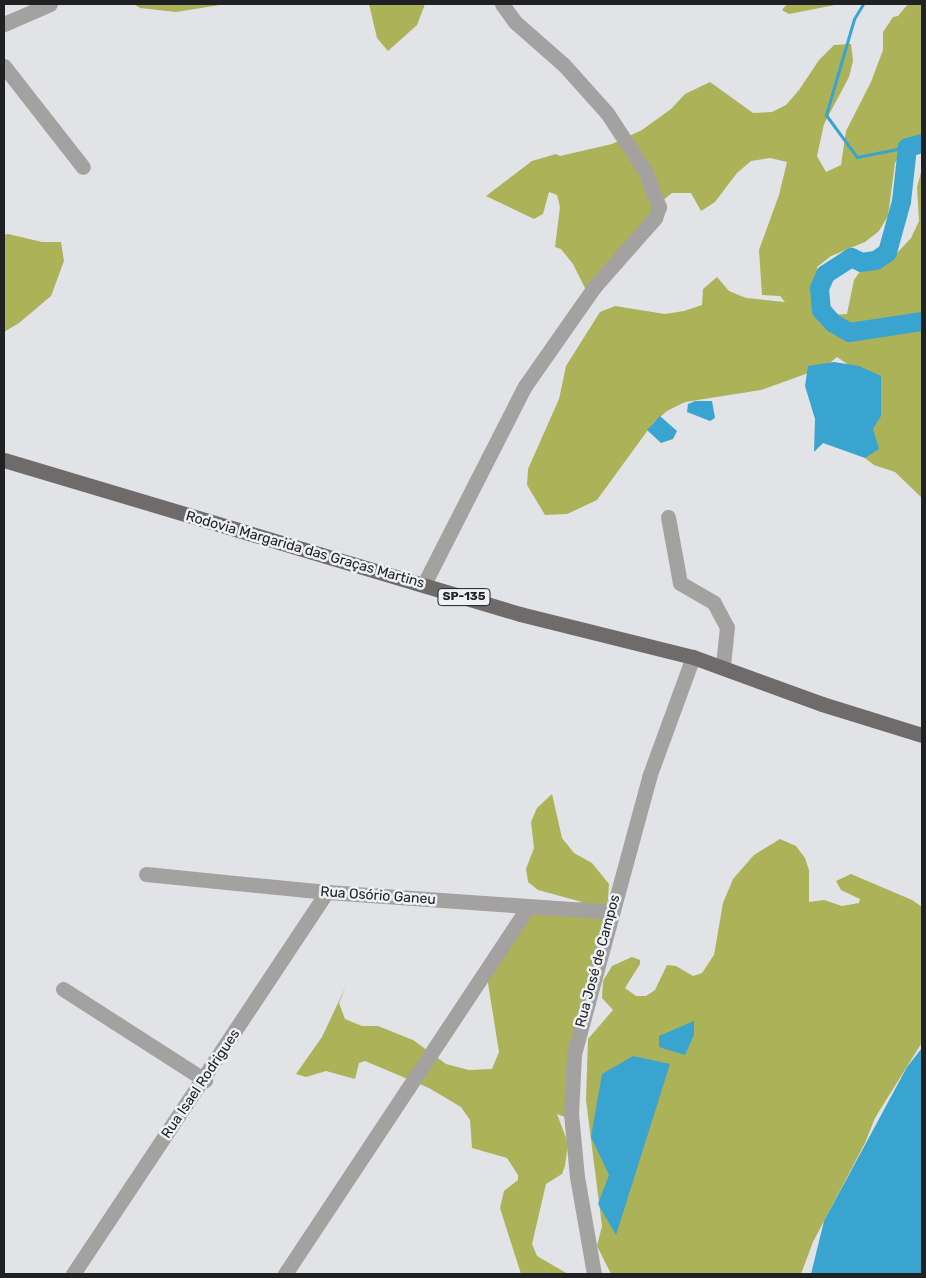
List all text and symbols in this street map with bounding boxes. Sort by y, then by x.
street label: Rodovia Margarida das Graças Martins [184,508,426,592]
road number: SP-135 [436,588,492,606]
street label: Rua Osório Ganeu [320,884,436,908]
street label: Rua José de Campos [572,893,624,1029]
street label: Rua Isael Rodrigues [158,1026,244,1142]

